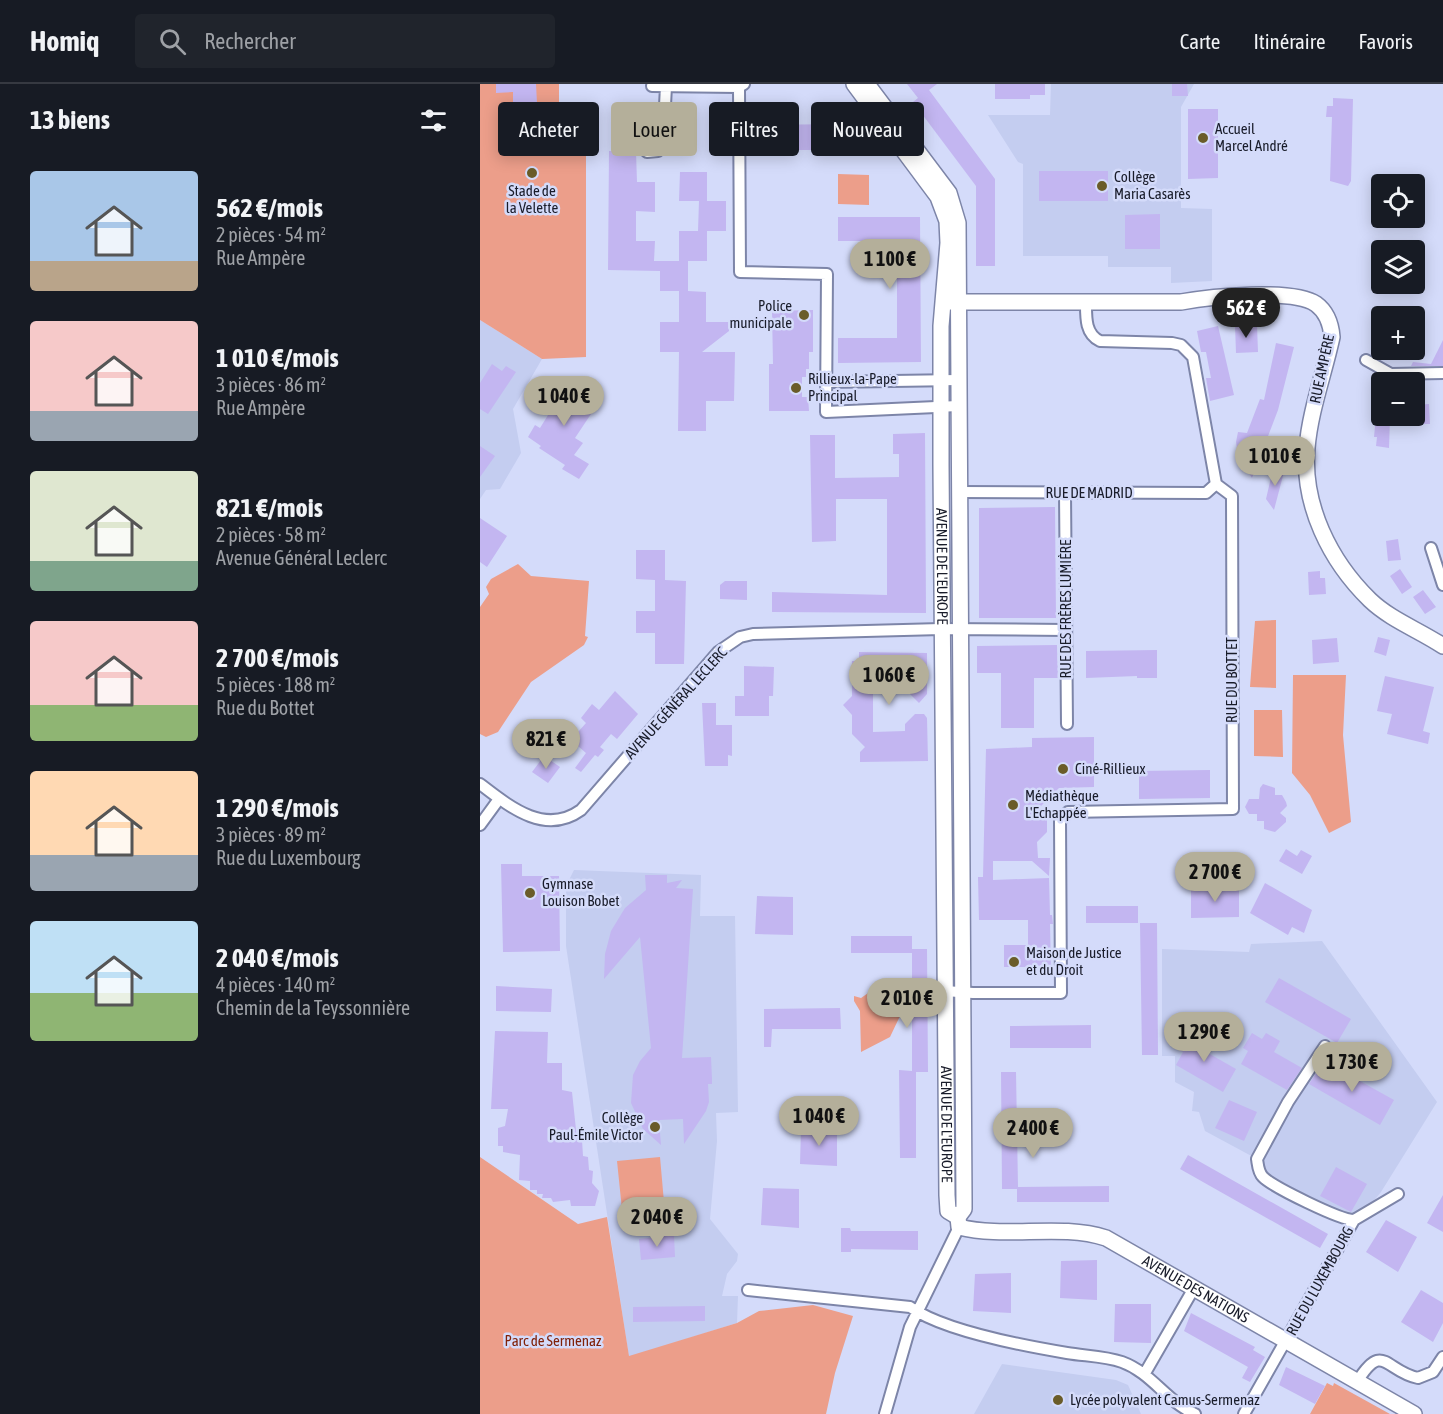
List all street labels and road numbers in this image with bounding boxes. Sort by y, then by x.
street label: RUE AMPÈRE [1306,332,1337,405]
street label: RUE DE MADRID [1045,484,1133,501]
street label: AVENUE DE L'EUROPE [933,508,951,625]
street label: RUE DES FRÈRES LUMIÈRE [1057,539,1074,678]
street label: RUE DU BOTTET [1223,637,1240,723]
street label: AVENUE GÉNÉRAL LECLERC [621,643,730,762]
street label: AVENUE DE L'EUROPE [938,1066,956,1183]
street label: RUE DU LUXEMBOURG [1283,1223,1357,1338]
street label: AVENUE DES NATIONS [1139,1252,1252,1326]

